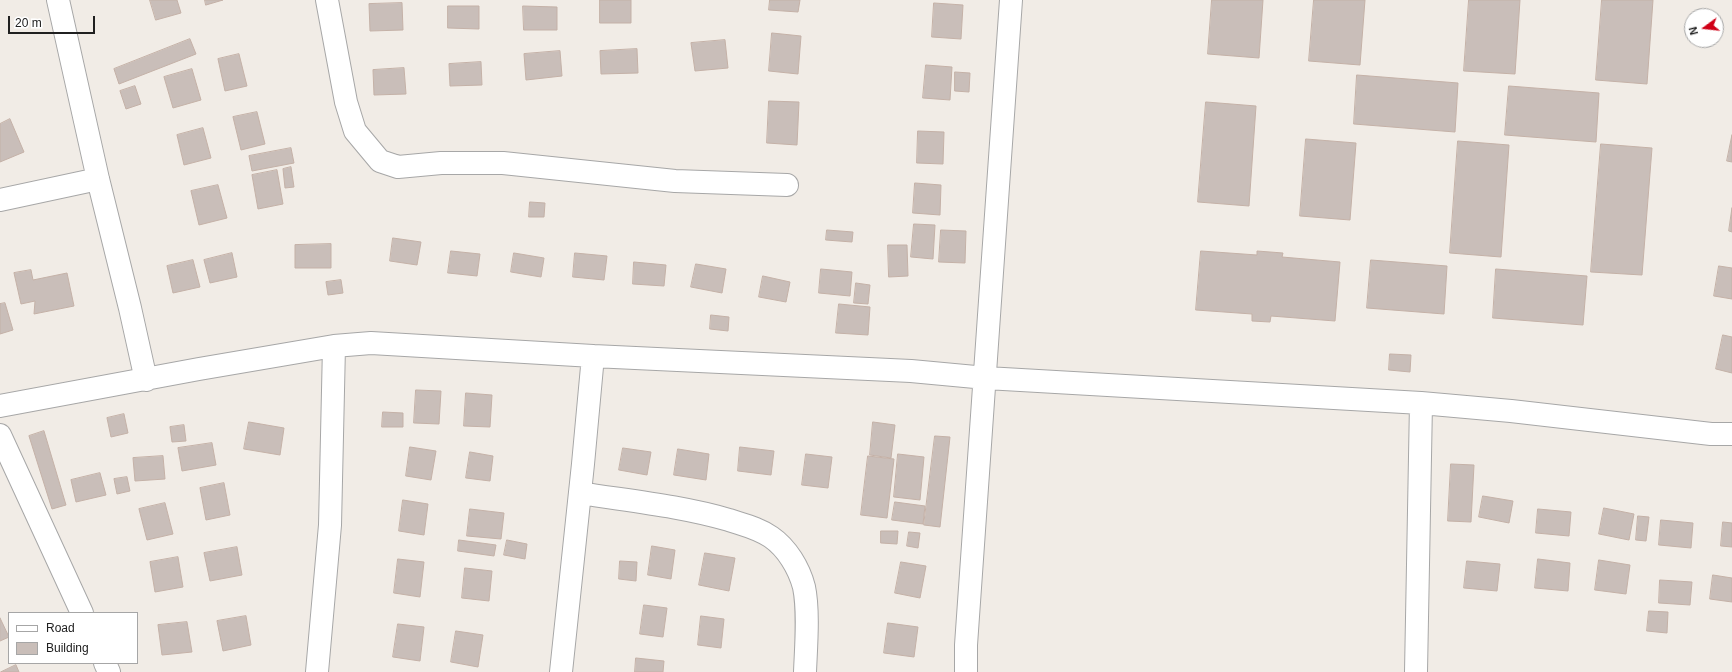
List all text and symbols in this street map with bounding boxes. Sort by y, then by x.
scale bar [10,8,97,34]
north arrow [1684,8,1724,48]
text: 20 m [15,16,42,30]
text: N [1687,25,1700,36]
legend [8,612,138,664]
text: Road [46,621,75,635]
text: Building [46,641,89,655]

